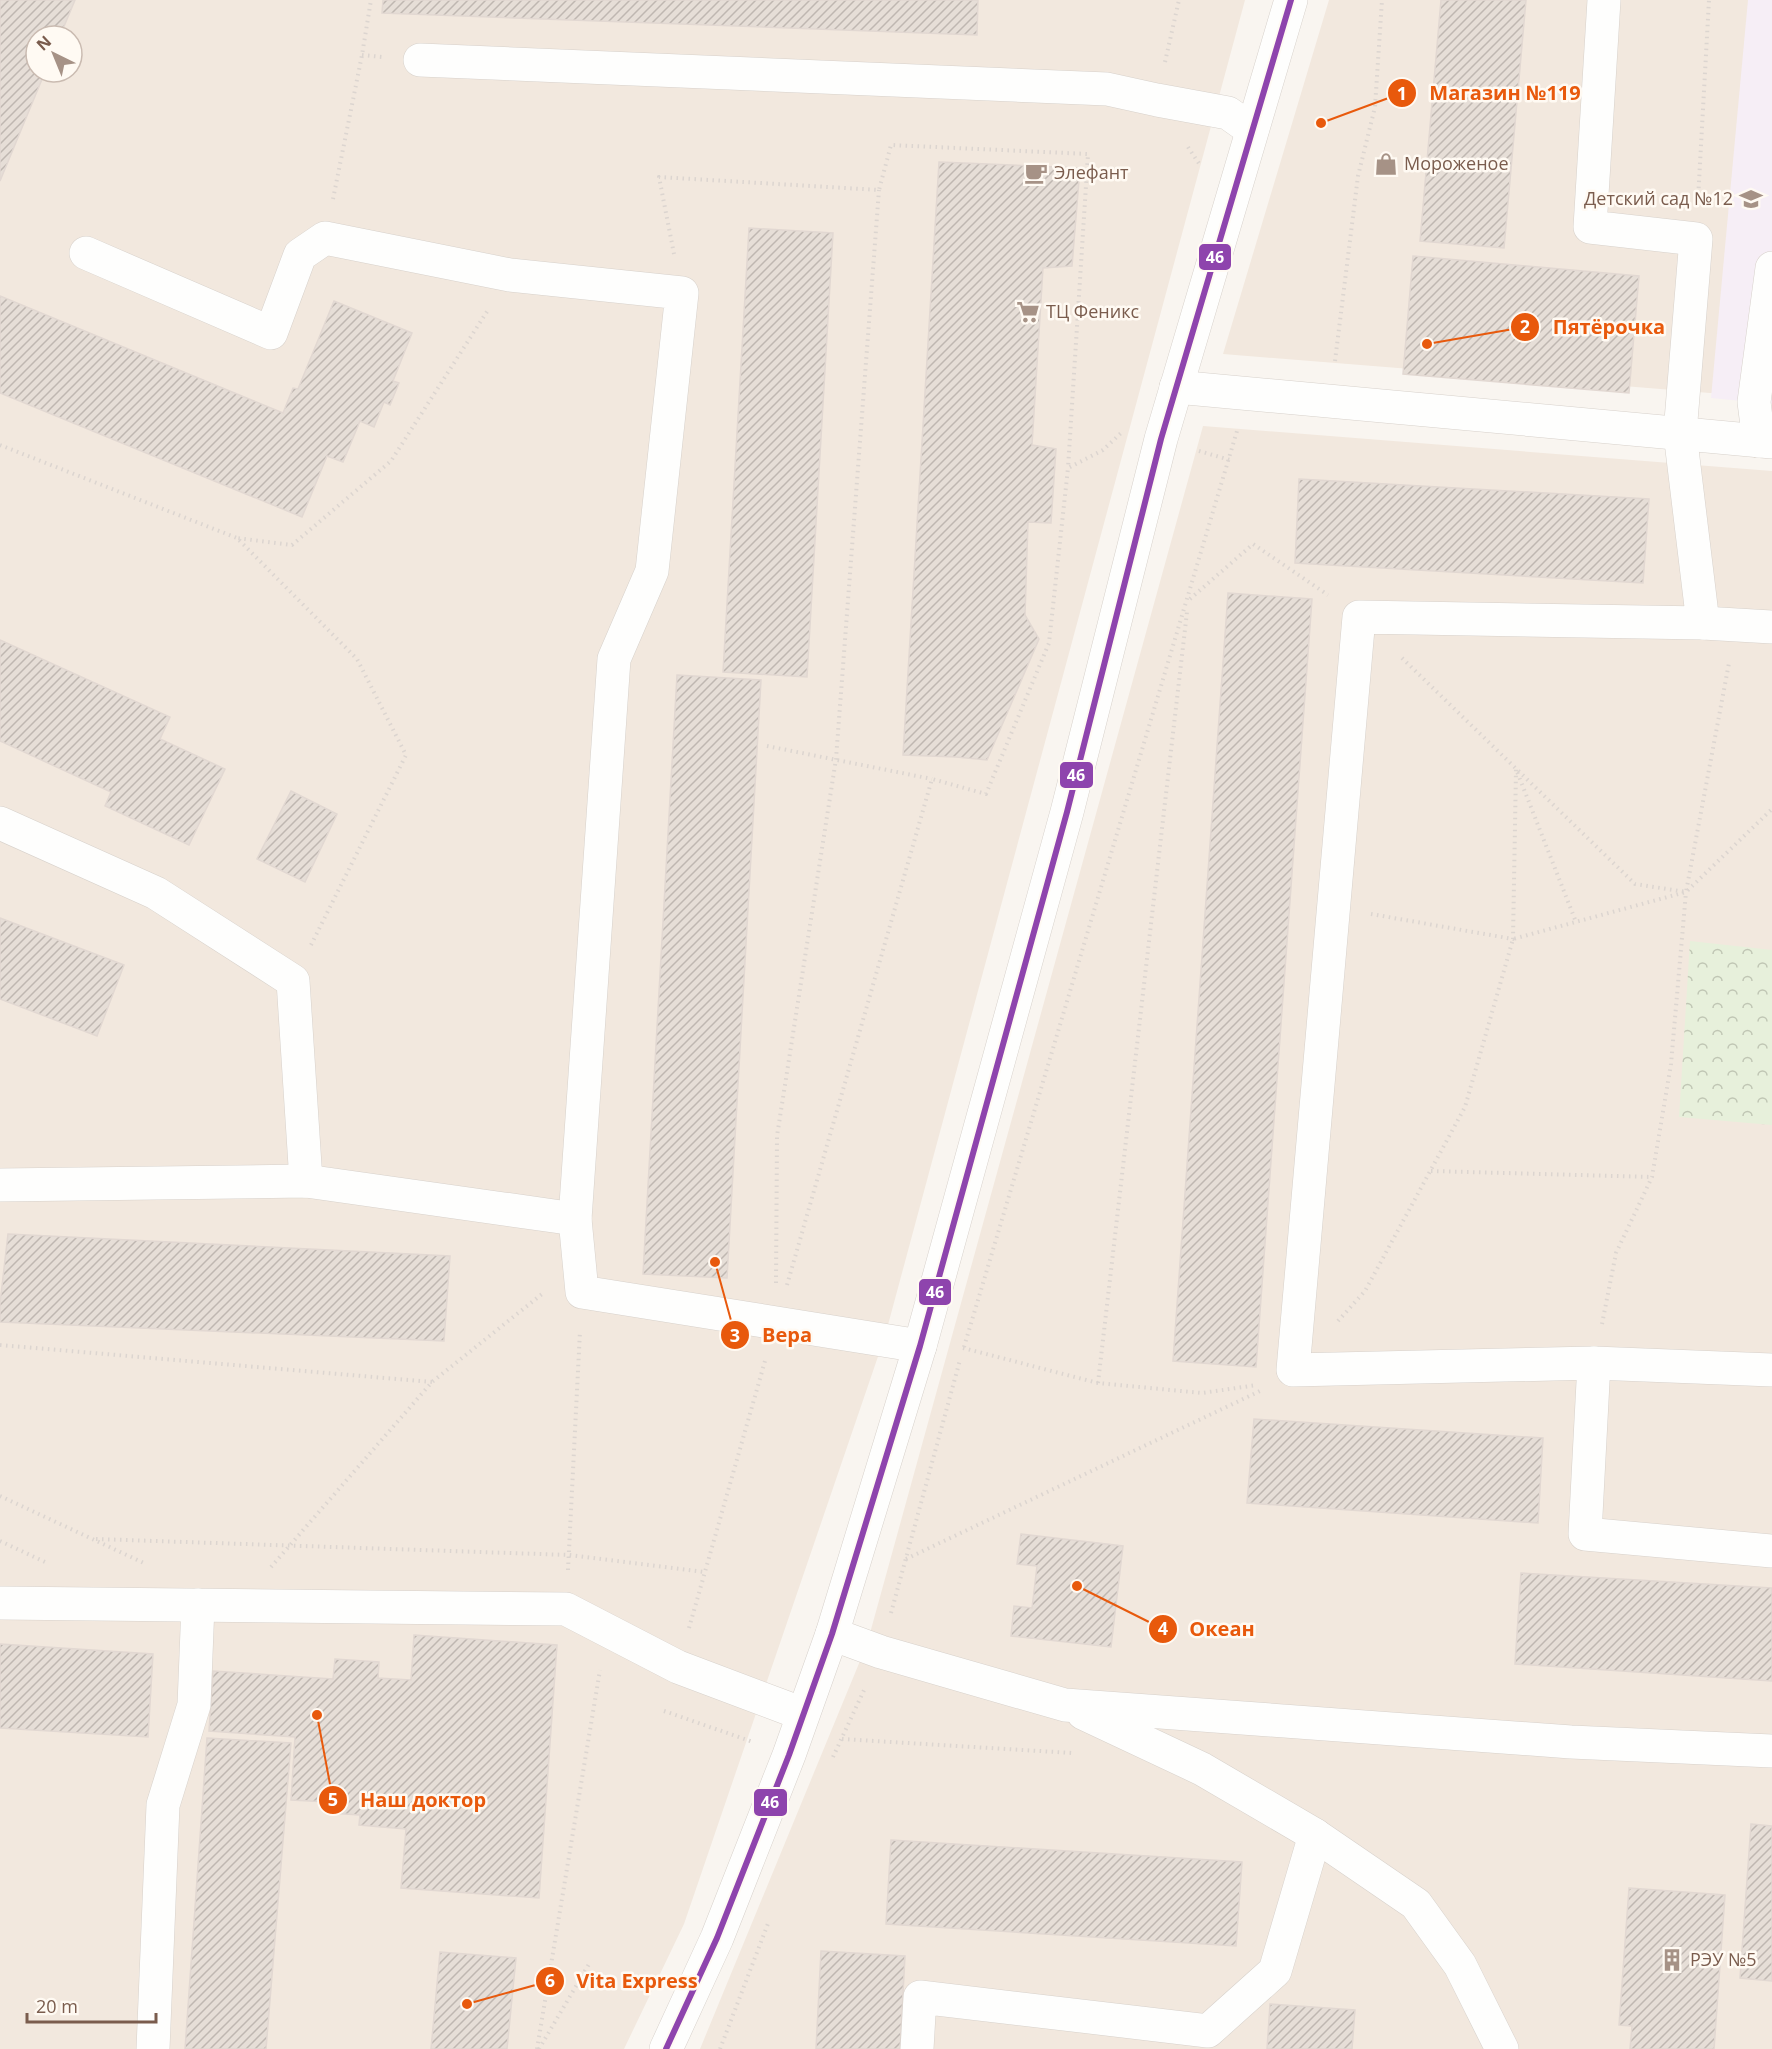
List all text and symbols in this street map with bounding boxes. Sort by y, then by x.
north arrow [24,24,84,84]
text: N [32,31,56,56]
callout: Магазин №119 [1387,74,1593,112]
text: Магазин №119 [1429,79,1581,106]
text: 1 [1397,81,1407,105]
shop icon: Мороженое [1373,151,1399,177]
place label: Мороженое [1404,151,1509,175]
cafe icon: Элефант [1023,160,1049,186]
place label: Элефант [1054,160,1129,184]
place label: Детский сад №12 [1584,186,1733,210]
school or university icon: Детский сад №12 [1738,186,1764,212]
line badge: 46 [1198,243,1232,271]
text: 46 [1206,246,1224,268]
supermarket icon: ТЦ Феникс [1015,299,1041,325]
place label: ТЦ Феникс [1046,299,1139,323]
callout: Пятёрочка [1510,308,1677,346]
text: Пятёрочка [1553,313,1665,340]
text: 2 [1520,314,1530,338]
line badge: 46 [1059,761,1094,789]
text: 46 [1067,764,1085,786]
line badge: 46 [918,1278,952,1306]
text: 46 [926,1281,944,1303]
callout: Вера [720,1316,824,1354]
text: Вера [762,1321,812,1348]
text: 3 [730,1323,740,1347]
callout: Океан [1148,1610,1267,1648]
text: Океан [1189,1615,1255,1642]
text: 4 [1158,1616,1168,1640]
callout: Наш доктор [318,1781,498,1819]
text: Наш доктор [360,1786,486,1813]
text: 5 [328,1787,338,1811]
line badge: 46 [753,1788,788,1817]
text: 46 [761,1791,779,1813]
building icon: РЭУ №5 [1659,1947,1685,1973]
place label: РЭУ №5 [1690,1947,1757,1971]
callout: Vita Express [535,1962,710,2000]
text: Vita Express [576,1967,698,1994]
text: 6 [545,1968,555,1992]
scale bar [27,1986,156,2024]
text: 20 m [36,1994,78,2018]

